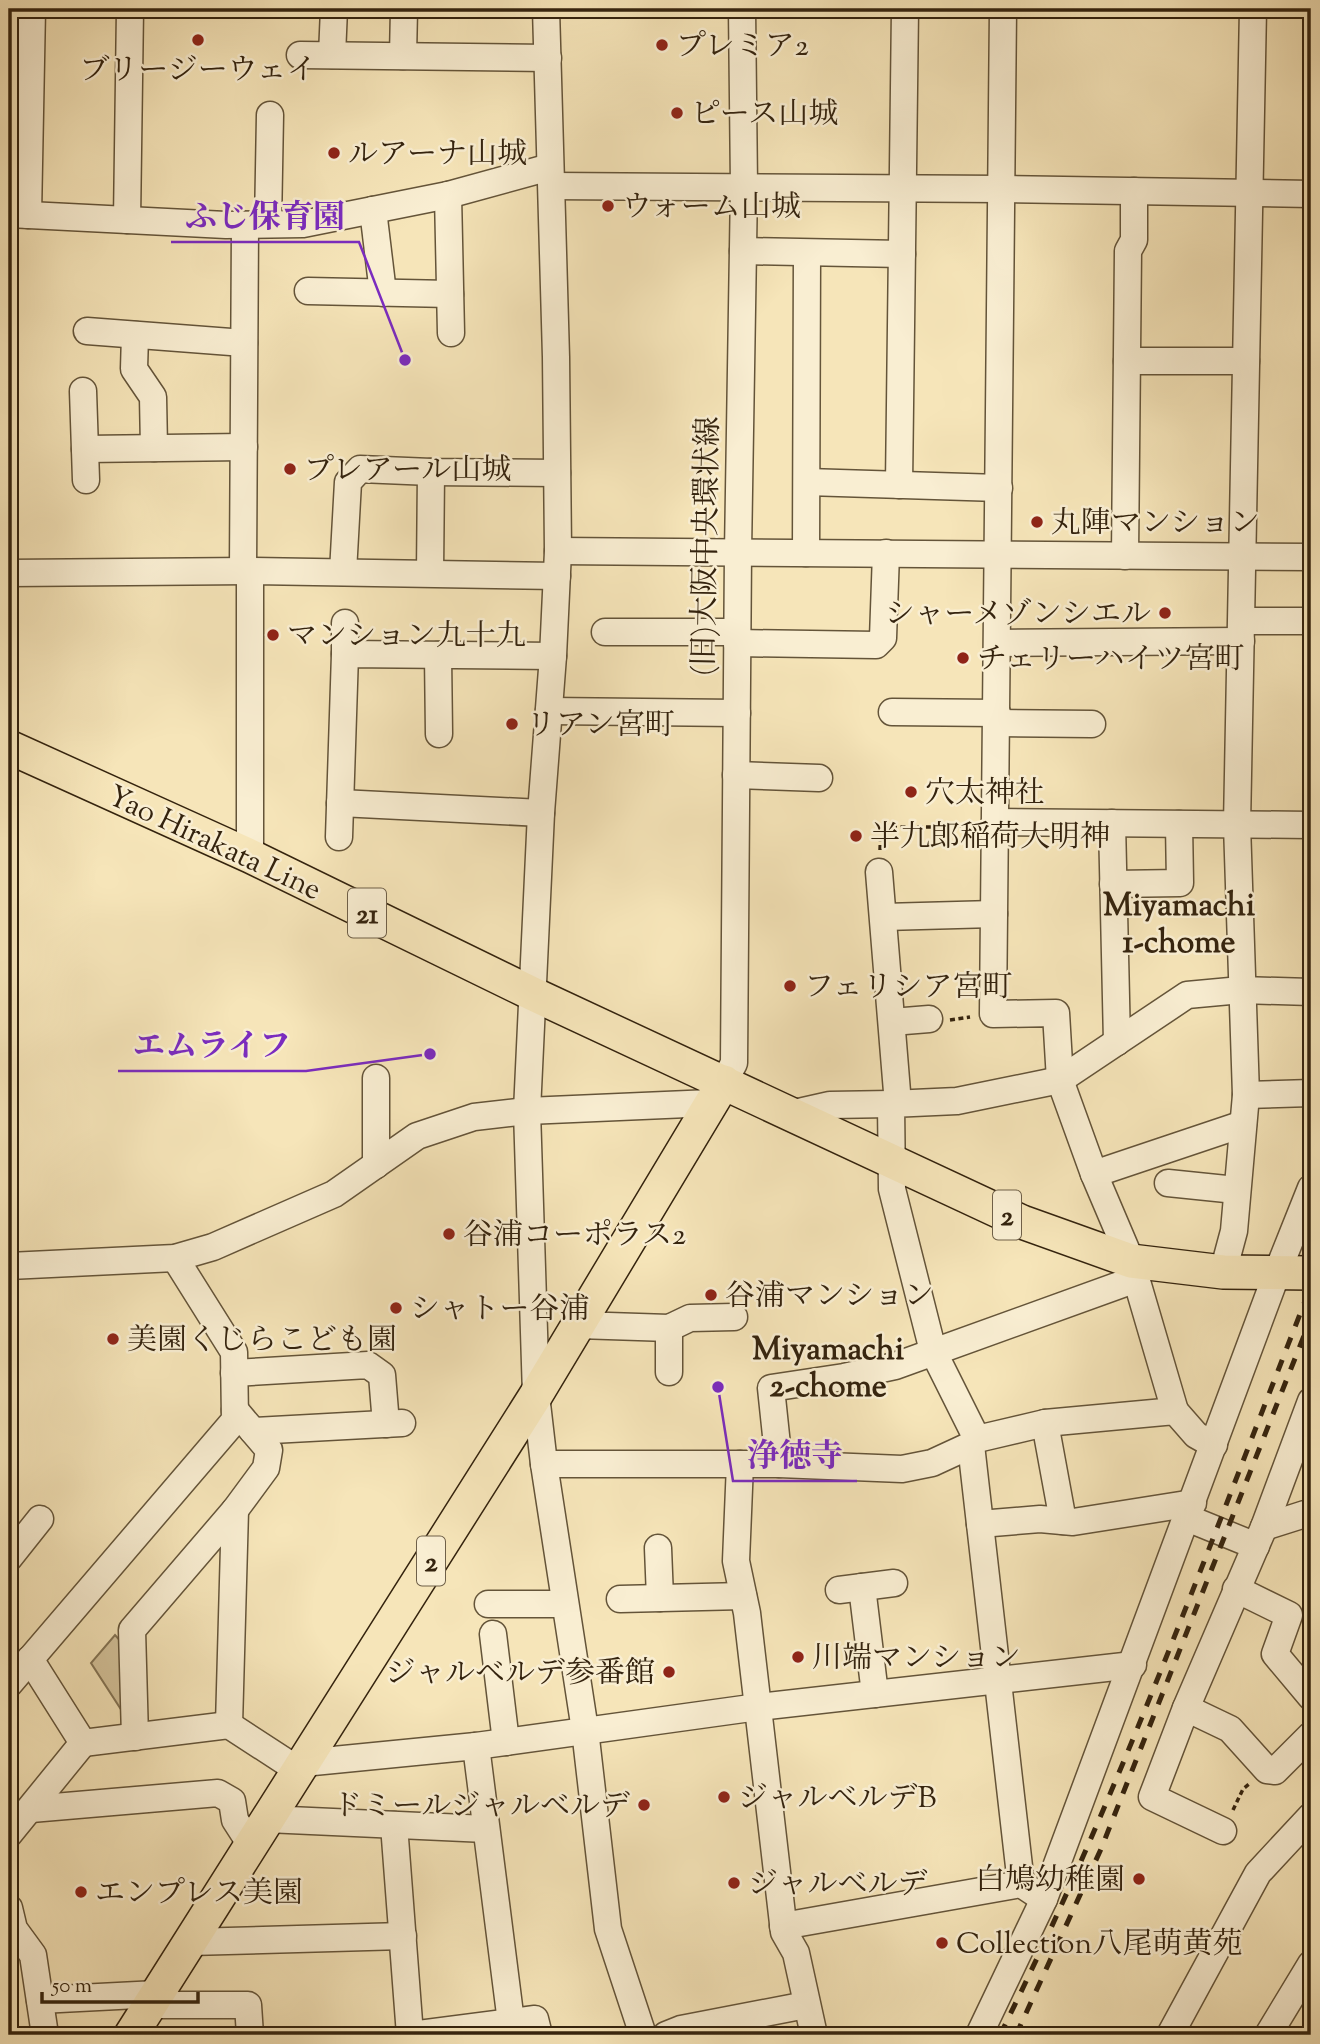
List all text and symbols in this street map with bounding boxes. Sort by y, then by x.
place label: プレミア2 [676,26,809,69]
marker: ブリージーウェイ [190,32,206,48]
marker: プレミア2 [654,37,670,53]
place label: ブリージーウェイ [80,50,317,93]
place label: ピース山城 [691,94,838,137]
marker: ピース山城 [669,105,685,121]
place label: ルアーナ山城 [348,134,527,177]
marker: ルアーナ山城 [326,145,342,161]
place label: ウォーム山城 [622,187,801,230]
callout: ふじ保育園 [171,189,359,242]
text: ふじ保育園 [185,196,345,242]
marker: ウォーム山城 [600,198,616,214]
street label: (旧)大阪中央環状線 [684,416,731,676]
place label: プレアール山城 [304,450,511,493]
marker: プレアール山城 [282,461,298,477]
place label: 丸陣マンション [1051,503,1260,546]
marker: 丸陣マンション [1029,514,1045,530]
place label: シャーメゾンシエル [885,594,1151,637]
marker: シャーメゾンシエル [1157,605,1173,621]
place label: マンション九十九 [287,616,526,659]
marker: マンション九十九 [265,627,281,643]
place label: チェリーハイツ宮町 [977,639,1245,682]
marker: チェリーハイツ宮町 [955,650,971,666]
place label: リアン宮町 [526,705,675,748]
marker: リアン宮町 [504,716,520,732]
place label: 穴太神社 [925,773,1045,816]
street label: Yao Hirakata Line [100,776,328,913]
marker: 穴太神社 [903,784,919,800]
place label: 半九郎稲荷大明神 [870,817,1110,860]
marker: 半九郎稲荷大明神 [848,828,864,844]
district label: Miyamachi 1-chome [1103,884,1255,967]
road number: 21 [348,888,386,937]
place label: フェリシア宮町 [804,967,1013,1010]
marker: フェリシア宮町 [782,978,798,994]
callout: エムライフ [118,1018,306,1071]
text: エムライフ [133,1025,291,1071]
road number: 2 [993,1190,1021,1240]
place label: 谷浦コーポラス2 [463,1215,686,1258]
marker: 谷浦コーポラス2 [441,1226,457,1242]
place label: 谷浦マンション [725,1276,934,1319]
marker: 谷浦マンション [703,1287,719,1303]
place label: シャトー谷浦 [410,1289,589,1332]
marker: シャトー谷浦 [388,1300,404,1316]
place label: 美園くじらこども園 [127,1320,397,1363]
district label: Miyamachi 2-chome [752,1328,904,1411]
marker: 美園くじらこども園 [105,1331,121,1347]
callout: 浄徳寺 [733,1428,857,1481]
text: 浄徳寺 [747,1435,843,1481]
road number: 2 [417,1536,445,1586]
place label: 川端マンション [812,1638,1021,1681]
marker: 川端マンション [790,1649,806,1665]
place label: ジャルベルデ参番館 [386,1653,655,1696]
marker: ジャルベルデ参番館 [661,1664,677,1680]
place label: ジャルベルデB [738,1778,936,1821]
place label: ドミールジャルベルデ [332,1786,630,1829]
marker: ジャルベルデB [716,1789,732,1805]
marker: ドミールジャルベルデ [636,1797,652,1813]
place label: 白鳩幼稚園 [975,1860,1125,1903]
place label: ジャルベルデ [748,1864,927,1907]
marker: 白鳩幼稚園 [1131,1871,1147,1887]
place label: エンプレス美園 [95,1873,303,1916]
marker: ジャルベルデ [726,1875,742,1891]
marker: エンプレス美園 [73,1884,89,1900]
place label: Collection八尾萌黄苑 [956,1924,1242,1967]
marker: Collection八尾萌黄苑 [934,1935,950,1951]
scale bar [42,1960,198,2004]
text: 50 m [51,1972,92,2002]

